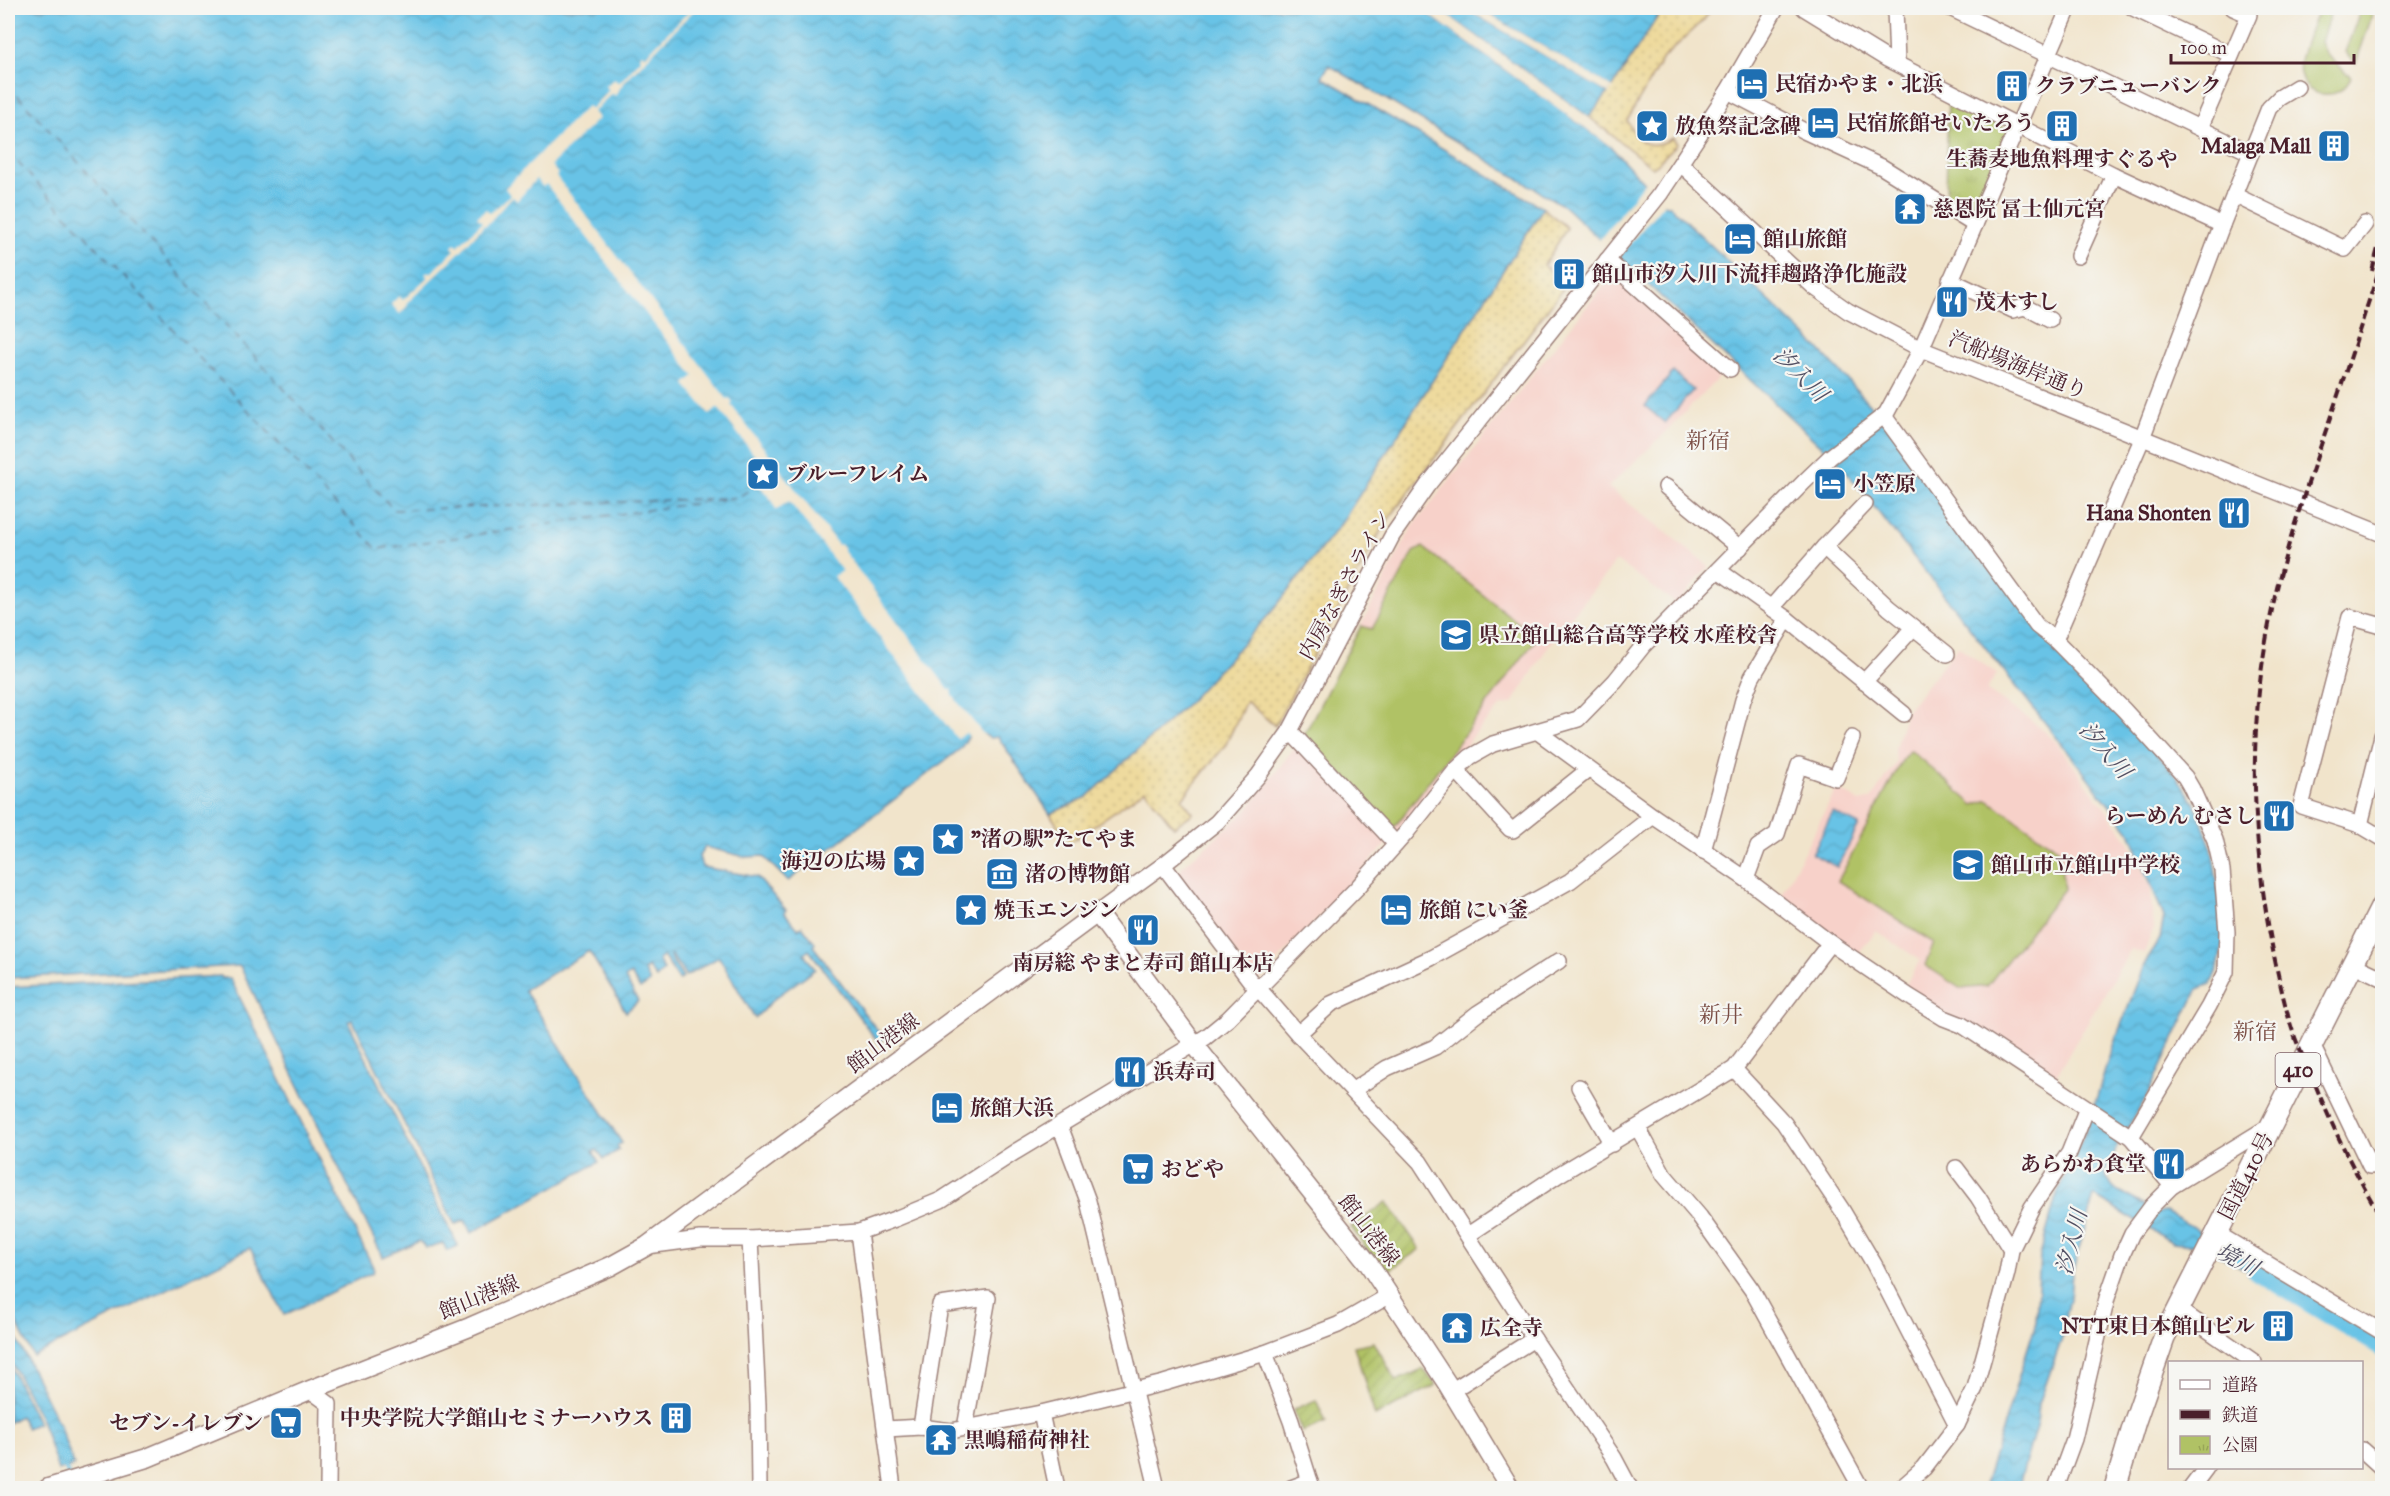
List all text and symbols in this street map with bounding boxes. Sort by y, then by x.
scale bar [2171,27,2354,65]
text: 100 m [2180,37,2227,59]
hotel icon: 民宿かやま・北浜 [1734,66,1770,102]
building icon: クラブニューバンク [1994,68,2030,104]
place label: 民宿かやま・北浜 [1775,71,1943,97]
place label: クラブニューバンク [2035,73,2221,99]
hotel icon: 民宿旅館せいたろう [1805,105,1841,141]
place icon: 放魚祭記念碑 [1634,108,1670,144]
building icon: 生蕎麦地魚料理すぐるや [2044,108,2080,144]
place label: 民宿旅館せいたろう [1846,110,2035,136]
place label: 放魚祭記念碑 [1675,113,1801,139]
building icon: Malaga Mall [2316,128,2352,164]
place label: Malaga Mall [2201,133,2312,159]
place label: 生蕎麦地魚料理すぐるや [1947,146,2178,172]
temple icon: 慈恩院 冨士仙元宮 [1892,191,1928,227]
place label: 慈恩院 冨士仙元宮 [1933,196,2106,222]
hotel icon: 館山旅館 [1722,221,1758,257]
place label: 館山旅館 [1763,226,1847,252]
building icon: 館山市汐入川下流拝趨路浄化施設 [1551,256,1587,292]
place label: 館山市汐入川下流拝趨路浄化施設 [1592,261,1907,287]
restaurant icon: 茂木すし [1934,284,1970,320]
place label: 茂木すし [1975,289,2059,315]
street label: 汽船場海岸通り [1945,325,2091,405]
water label: 汐入川 [1768,341,1835,409]
district label: 新宿 [1686,427,1730,454]
place icon: ブルーフレイム [745,456,781,492]
place label: ブルーフレイム [786,461,929,487]
hotel icon: 小笠原 [1812,466,1848,502]
place label: 小笠原 [1853,471,1916,497]
restaurant icon: Hana Shonten [2216,495,2252,531]
place label: Hana Shonten [2086,500,2212,526]
street label: 内房なぎさライン [1293,506,1397,664]
school or university icon: 県立館山総合高等学校 水産校舎 [1438,617,1474,653]
place label: 県立館山総合高等学校 水産校舎 [1479,622,1778,648]
water label: 汐入川 [2074,717,2139,786]
restaurant icon: らーめん むさし [2261,798,2297,834]
place label: らーめん むさし [2104,803,2256,829]
place icon: "渚の駅"たてやま [930,821,966,857]
place label: "渚の駅"たてやま [971,826,1138,852]
place icon: 海辺の広場 [891,843,927,879]
school or university icon: 館山市立館山中学校 [1950,847,1986,883]
place label: 海辺の広場 [781,848,886,874]
place label: 館山市立館山中学校 [1991,852,2180,878]
museum icon: 渚の博物館 [984,856,1020,892]
place label: 渚の博物館 [1025,861,1130,887]
place icon: 焼玉エンジン [953,892,989,928]
hotel icon: 旅館 にい釜 [1378,892,1414,928]
place label: 焼玉エンジン [994,897,1119,923]
place label: 旅館 にい釜 [1419,897,1529,923]
restaurant icon: 南房総 やまと寿司 館山本店 [1125,912,1161,948]
place label: 南房総 やまと寿司 館山本店 [1012,950,1274,976]
district label: 新井 [1699,1001,1743,1028]
street label: 館山港線 [842,1007,924,1079]
district label: 新宿 [2233,1018,2277,1045]
road number: 410 [2276,1053,2320,1087]
restaurant icon: 浜寿司 [1112,1054,1148,1090]
place label: 浜寿司 [1153,1059,1216,1085]
hotel icon: 旅館大浜 [929,1090,965,1126]
place label: 旅館大浜 [970,1095,1054,1121]
street label: 国道410号 [2213,1128,2279,1224]
restaurant icon: あらかわ食堂 [2151,1146,2187,1182]
supermarket icon: おどや [1120,1151,1156,1187]
place label: あらかわ食堂 [2020,1151,2146,1177]
place label: おどや [1161,1156,1224,1182]
street label: 館山港線 [1333,1189,1405,1271]
water label: 汐入川 [2050,1205,2093,1277]
water label: 境川 [2212,1237,2265,1283]
street label: 館山港線 [435,1269,523,1325]
building icon: NTT東日本館山ビル [2260,1308,2296,1344]
temple icon: 広全寺 [1439,1310,1475,1346]
place label: NTT東日本館山ビル [2061,1313,2255,1339]
place label: 広全寺 [1480,1315,1543,1341]
legend [2168,1361,2363,1469]
text: 道路 [2222,1374,2258,1396]
building icon: 中央学院大学館山セミナーハウス [658,1400,694,1436]
text: 鉄道 [2222,1404,2258,1426]
supermarket icon: セブン-イレブン [268,1405,304,1441]
place label: 中央学院大学館山セミナーハウス [340,1405,653,1431]
place label: セブン-イレブン [109,1410,263,1436]
temple icon: 黒嶋稲荷神社 [923,1422,959,1458]
place label: 黒嶋稲荷神社 [964,1427,1090,1453]
text: 公園 [2222,1434,2258,1456]

